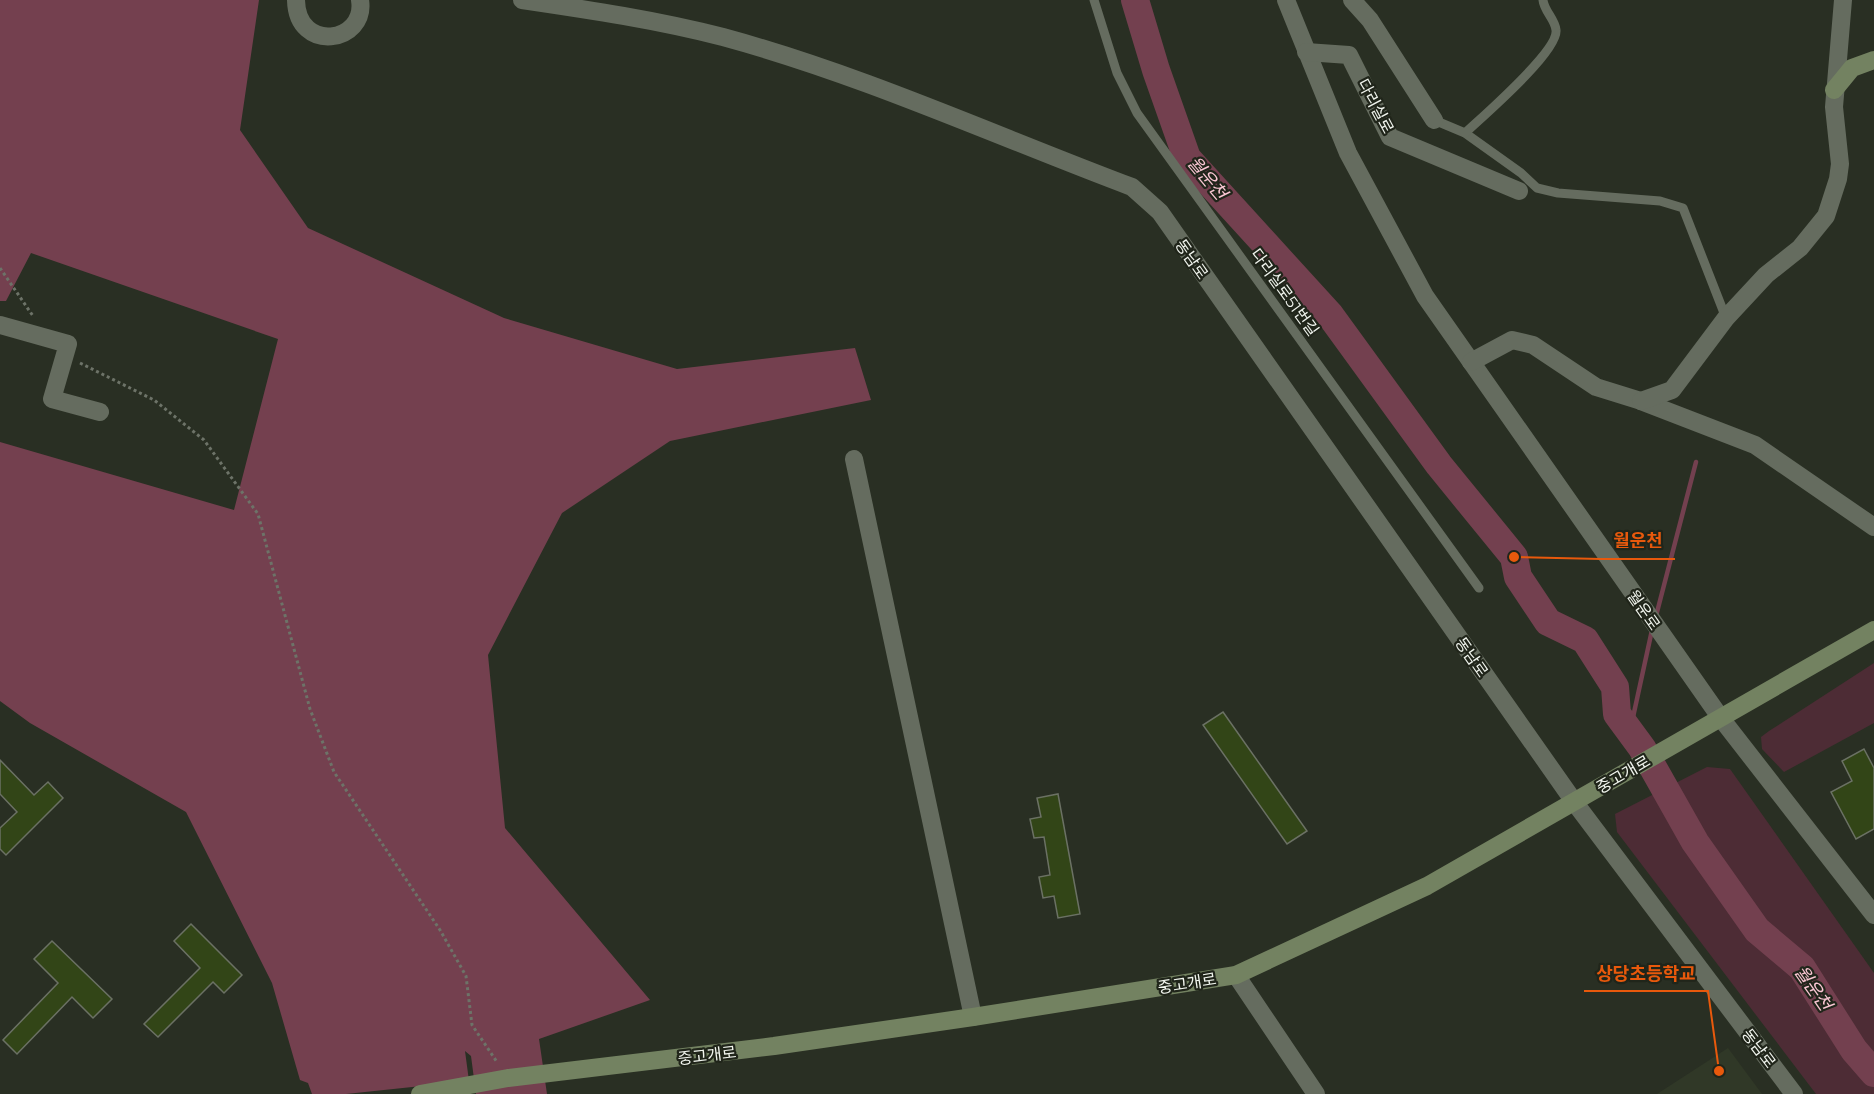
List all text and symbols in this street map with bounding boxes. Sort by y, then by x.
street label: 다리실로 [1353,76,1398,137]
water label: 월운천 [1183,152,1233,206]
street label: 동남로 [1171,236,1212,283]
street label: 다리실로51번길 [1247,245,1323,340]
callout: 월운천 [1601,523,1675,559]
text: 월운천 [1613,530,1663,552]
street label: 월운로 [1623,587,1664,634]
street label: 동남로 [1451,634,1492,681]
street label: 중고개로 [1593,751,1654,797]
callout: 상당초등학교 [1584,955,1708,991]
water label: 월운천 [1790,961,1838,1017]
text: 상당초등학교 [1596,963,1696,985]
street label: 중고개로 [1157,969,1218,997]
street label: 동남로 [1738,1025,1780,1072]
street label: 중고개로 [677,1042,738,1069]

